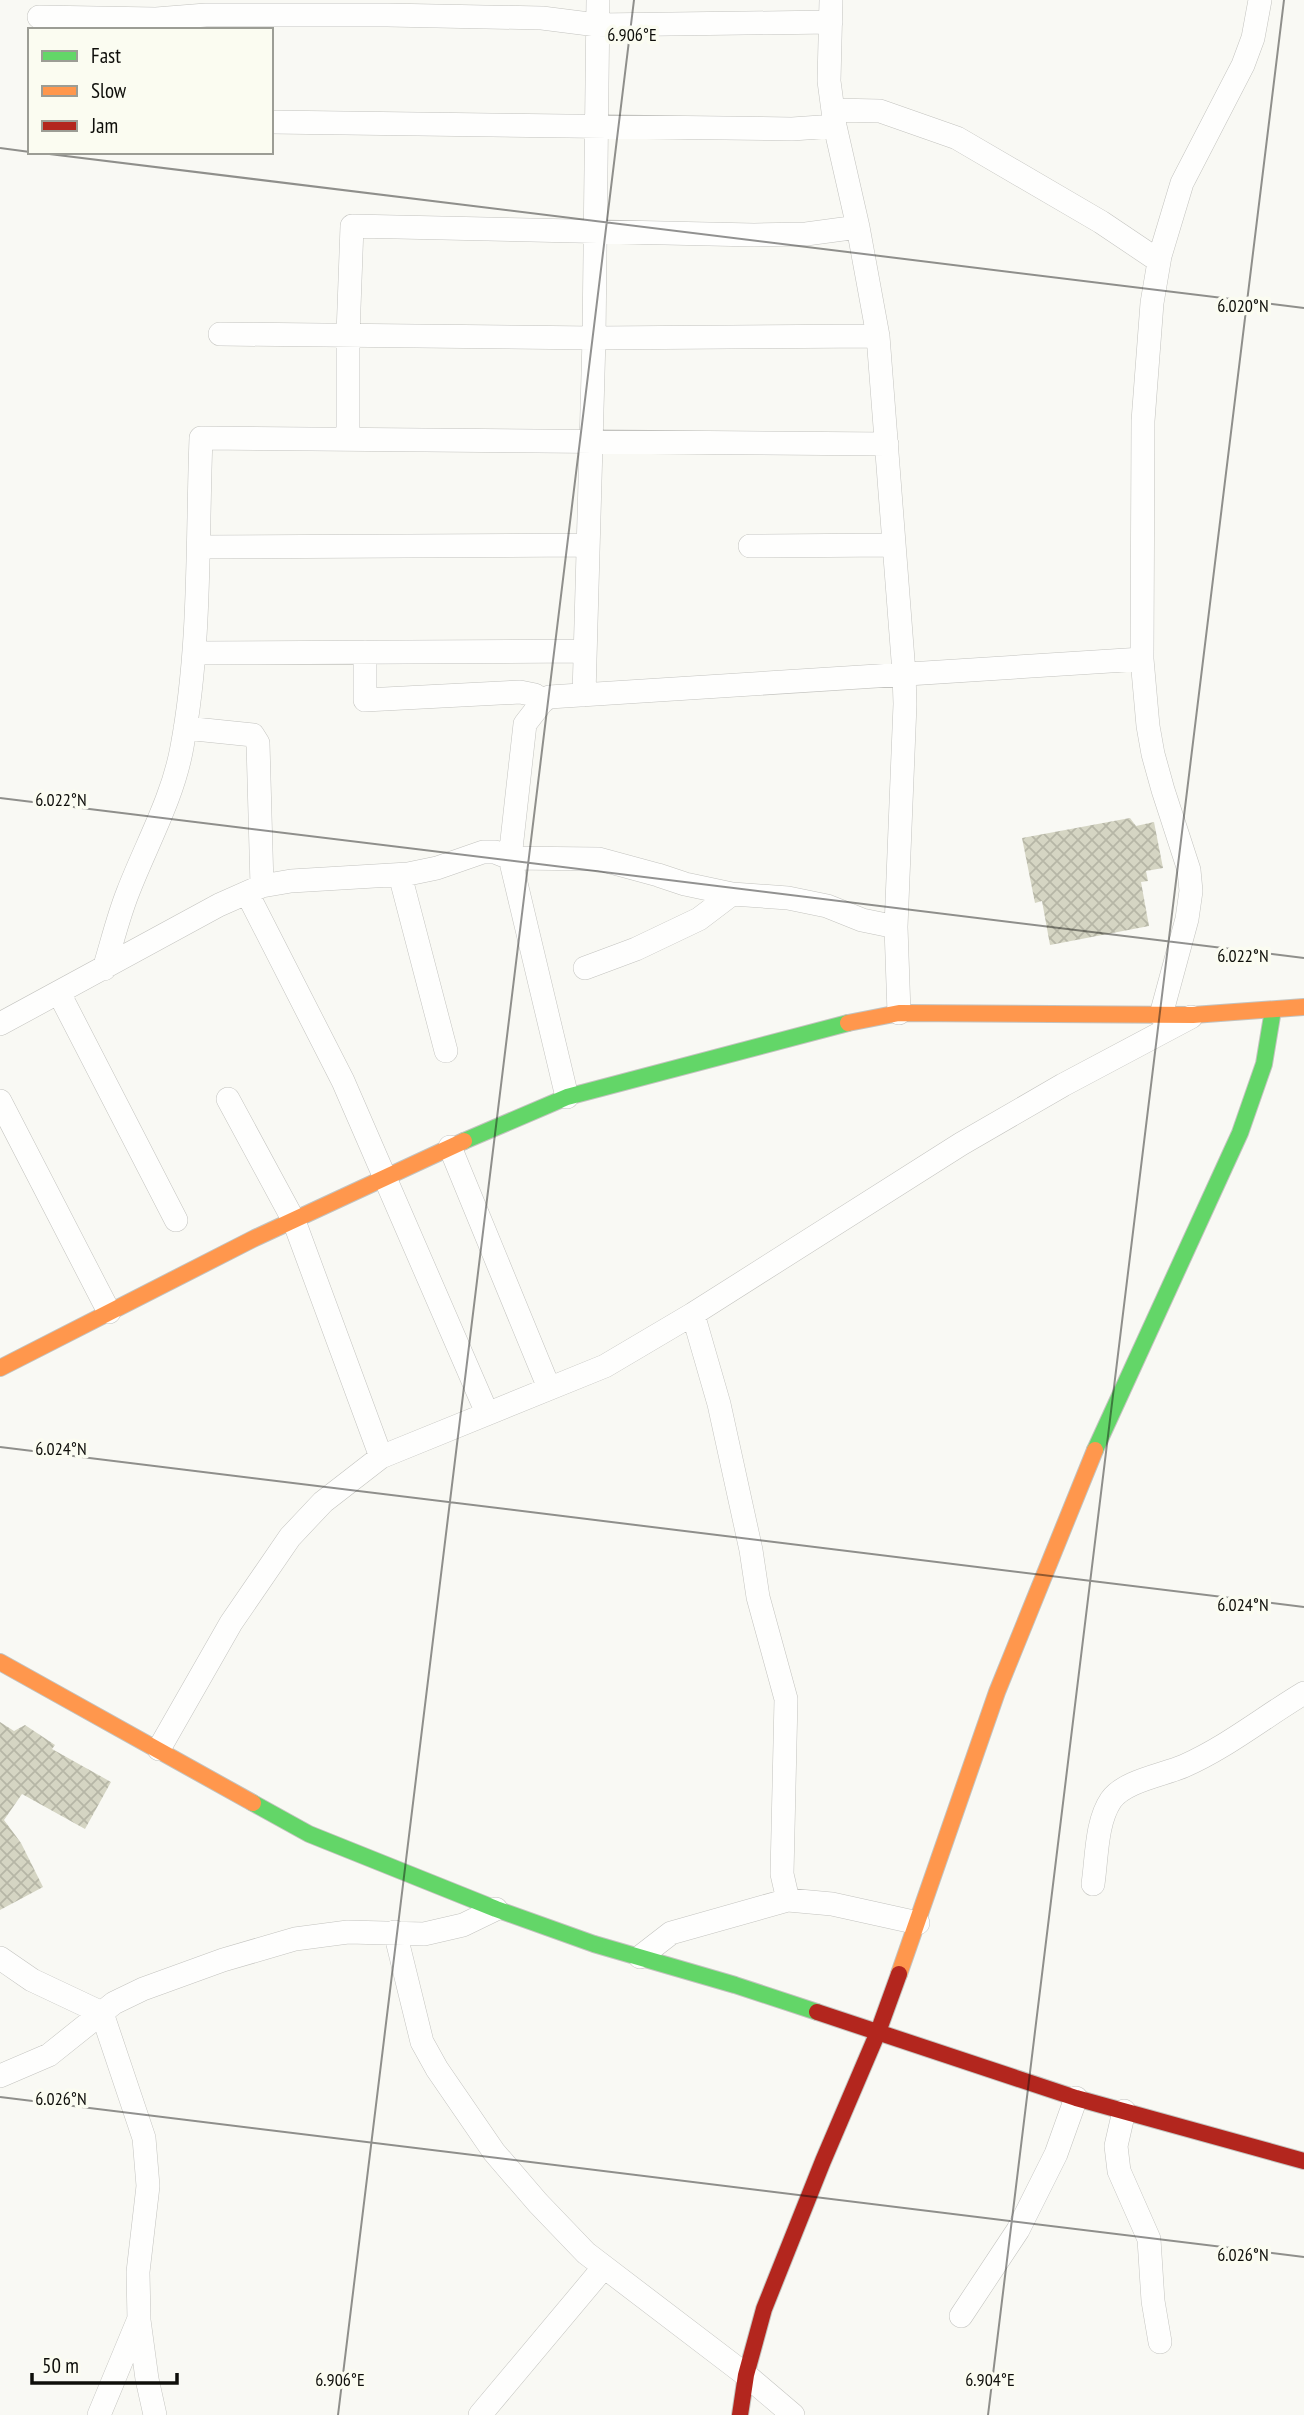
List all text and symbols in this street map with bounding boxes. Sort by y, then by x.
text: 6.906°E [607,23,657,46]
legend [28,28,273,154]
text: Fast [91,42,121,69]
text: Slow [91,77,127,104]
text: Jam [90,112,118,139]
text: 6.020°N [1217,294,1269,317]
text: 6.022°N [35,788,87,811]
text: 6.022°N [1217,944,1269,967]
text: 6.024°N [35,1437,87,1460]
text: 6.024°N [1217,1593,1269,1616]
text: 6.026°N [35,2087,87,2110]
text: 6.026°N [1217,2243,1269,2266]
scale bar [32,2342,177,2386]
text: 50 m [42,2352,79,2379]
text: 6.906°E [315,2368,365,2391]
text: 6.904°E [965,2368,1015,2391]

